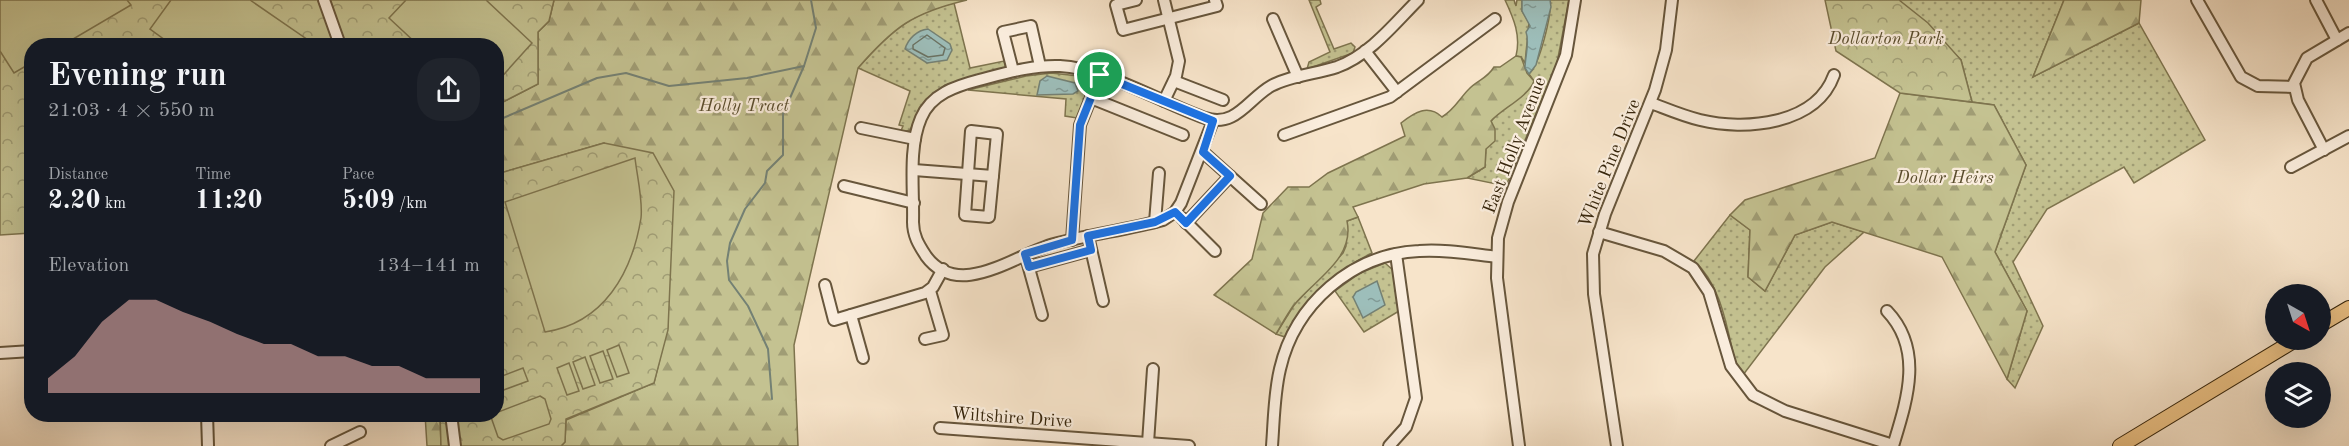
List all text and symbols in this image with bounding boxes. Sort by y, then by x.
park label: Dollarton Park [1827,30,1944,48]
pin [1074,49,1125,100]
button: share [417,58,480,121]
icon: arrive [1083,58,1116,91]
text: Evening run [48,60,227,93]
street label: East Holly Avenue [1481,74,1549,216]
park label: Holly Tract [698,97,790,115]
street label: White Pine Drive [1576,97,1644,230]
text: 21:03 · 4 × 550 m [48,101,215,121]
text: Distance [48,167,108,183]
text: Time [195,167,231,183]
text: Pace [342,167,374,183]
park label: Dollar Heirs [1895,169,1994,187]
text: 2.20 [48,188,101,214]
text: 11:20 [195,188,263,214]
text: 5:09 [342,188,395,214]
text: km [101,196,126,212]
text: /km [395,196,427,212]
text: Elevation [48,256,129,276]
text: 134–141 m [377,256,480,276]
north arrow [2265,284,2331,350]
map controls [2265,284,2331,428]
button: layers [2265,362,2331,428]
street label: Wiltshire Drive [951,405,1073,431]

